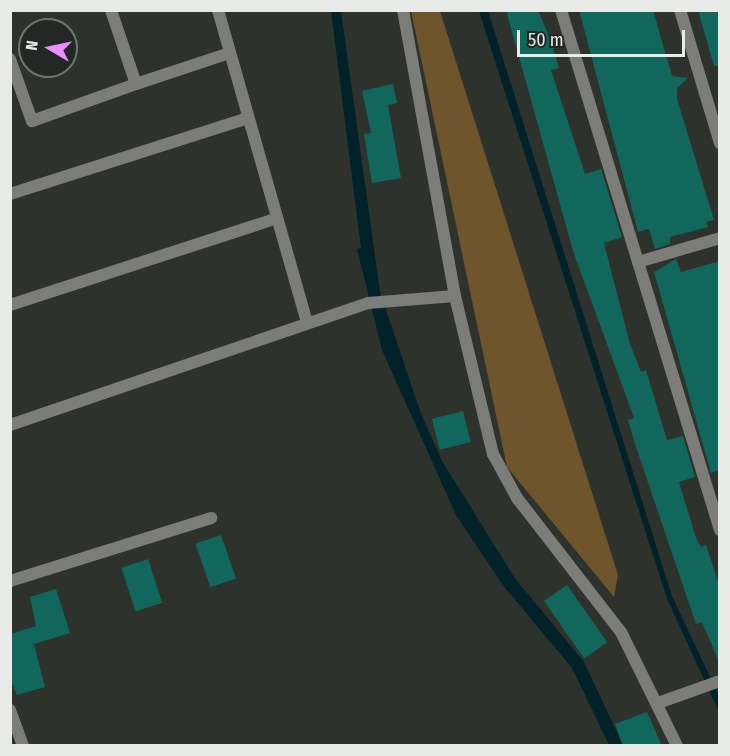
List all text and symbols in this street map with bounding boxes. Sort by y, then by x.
north arrow [18,18,78,78]
scale bar [520,18,688,56]
text: 50 m [528,29,564,51]
text: N [22,39,42,52]

